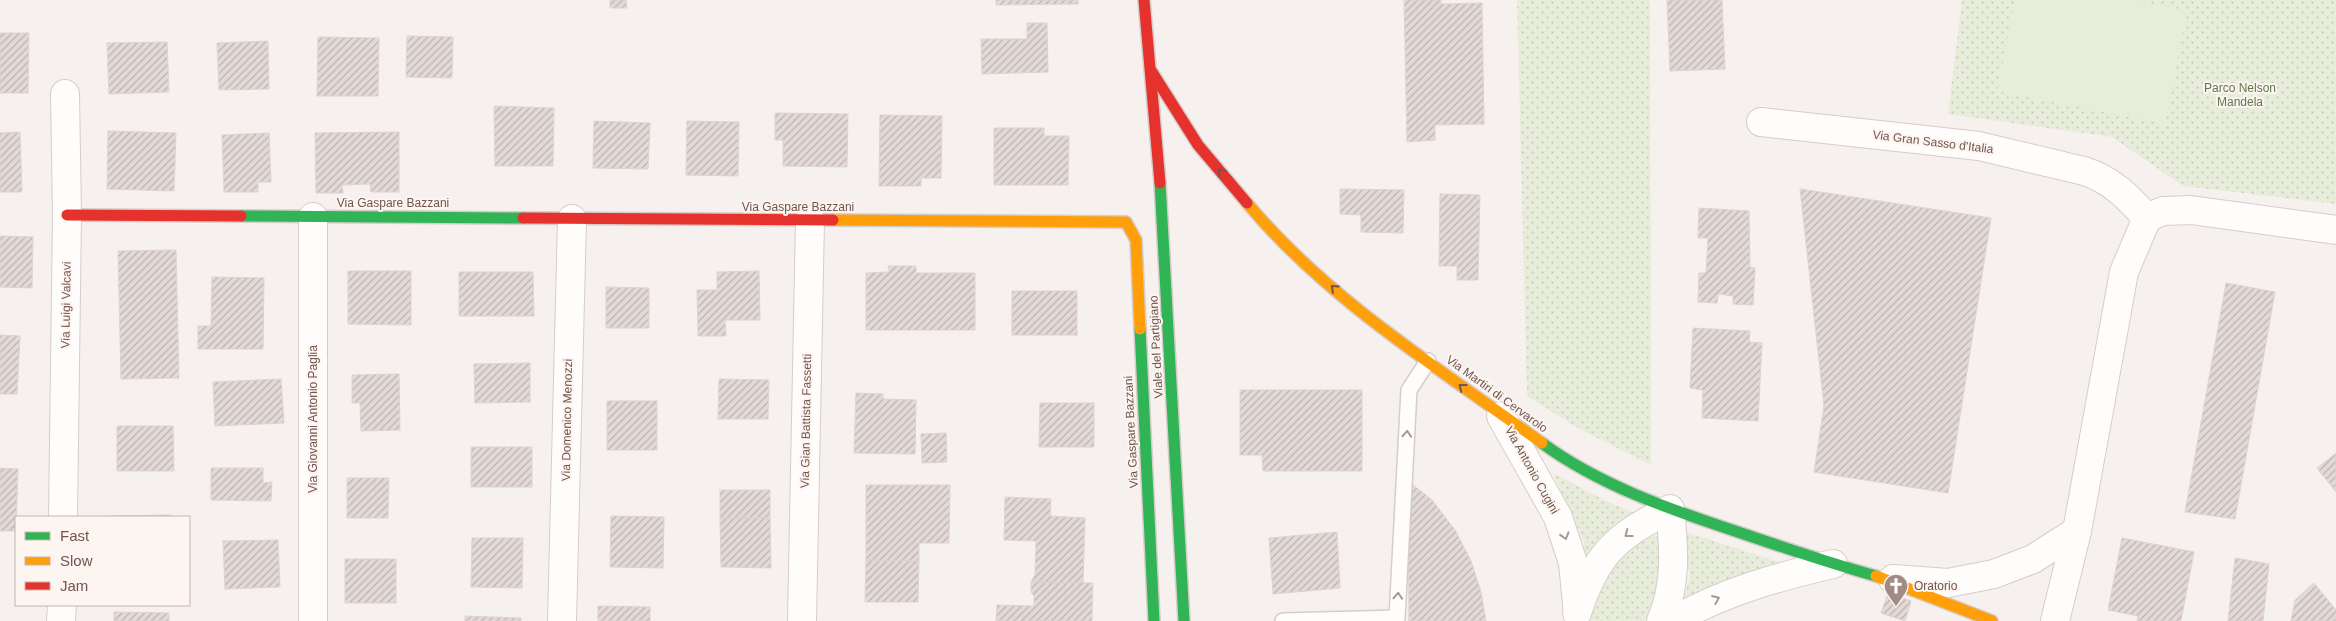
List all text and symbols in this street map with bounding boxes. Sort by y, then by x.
park label: Parco Nelson Mandela [2204,81,2276,109]
street label: Via Gran Sasso d'Italia [1872,128,1994,156]
one-way arrow [1217,168,1226,177]
street label: Via Gaspare Bazzani [337,196,449,210]
street label: Via Gaspare Bazzani [742,200,854,214]
street label: Via Luigi Valcavi [58,261,74,349]
one-way arrow [1330,285,1339,294]
street label: Viale del Partigiano [1146,295,1166,399]
street label: Via Giovanni Antonio Paglia [306,345,320,493]
street label: Via Martiri di Cervarolo [1444,353,1551,436]
street label: Via Gian Battista Fassetti [798,354,814,488]
street label: Via Domenico Menozzi [559,359,575,481]
street label: Via Gaspare Bazzani [1121,375,1141,489]
one-way arrow [1458,384,1468,393]
street label: Via Antonio Cugini [1502,424,1562,516]
one-way arrow [1401,429,1412,437]
legend [15,516,190,606]
text: Fast [60,527,90,544]
one-way arrow [1624,528,1634,537]
one-way arrow [1559,532,1569,540]
text: Slow [60,552,93,569]
church icon: Oratorio [1883,573,1909,607]
text: Jam [60,577,88,594]
place label: Oratorio [1914,579,1958,593]
one-way arrow [1393,592,1404,600]
one-way arrow [1711,595,1720,605]

